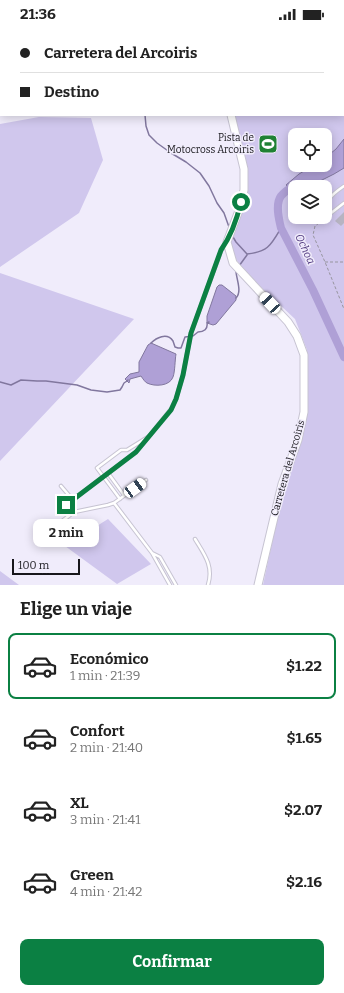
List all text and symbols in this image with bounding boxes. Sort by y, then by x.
text: 21:36 [20,5,56,23]
text: Carretera del Arcoiris [44,44,197,62]
text: Destino [44,83,99,101]
map controls [288,128,332,224]
button: locate [288,128,332,172]
place label: Pista de Motocross Arcoiris [167,132,254,156]
sports icon: Pista de Motocross Arcoiris [257,133,279,155]
button: layers [288,180,332,224]
route start [232,193,250,211]
water label: Ochoa [292,232,318,266]
car [257,290,283,316]
street label: Carretera del Arcoiris [269,418,308,517]
car [122,476,148,500]
route end [57,496,75,514]
callout: 2 min [33,519,99,547]
text: 2 min [49,525,83,540]
scale bar [12,557,80,576]
text: 100 m [18,559,49,572]
text: Elige un viaje [20,598,132,620]
icon: car [22,648,58,684]
text: Económico [70,650,149,668]
text: $1.22 [286,657,322,675]
text: 1 min · 21:39 [70,668,140,683]
icon: car [22,720,58,756]
text: Confort [70,722,125,740]
text: $1.65 [286,729,322,747]
text: 2 min · 21:40 [70,740,143,755]
icon: car [22,792,58,828]
text: XL [70,794,89,812]
text: $2.07 [284,801,322,819]
text: 3 min · 21:41 [70,812,140,827]
icon: car [22,864,58,900]
text: Green [70,866,114,884]
text: $2.16 [286,873,322,891]
text: 4 min · 21:42 [70,884,142,899]
button: Confirmar [20,939,324,985]

